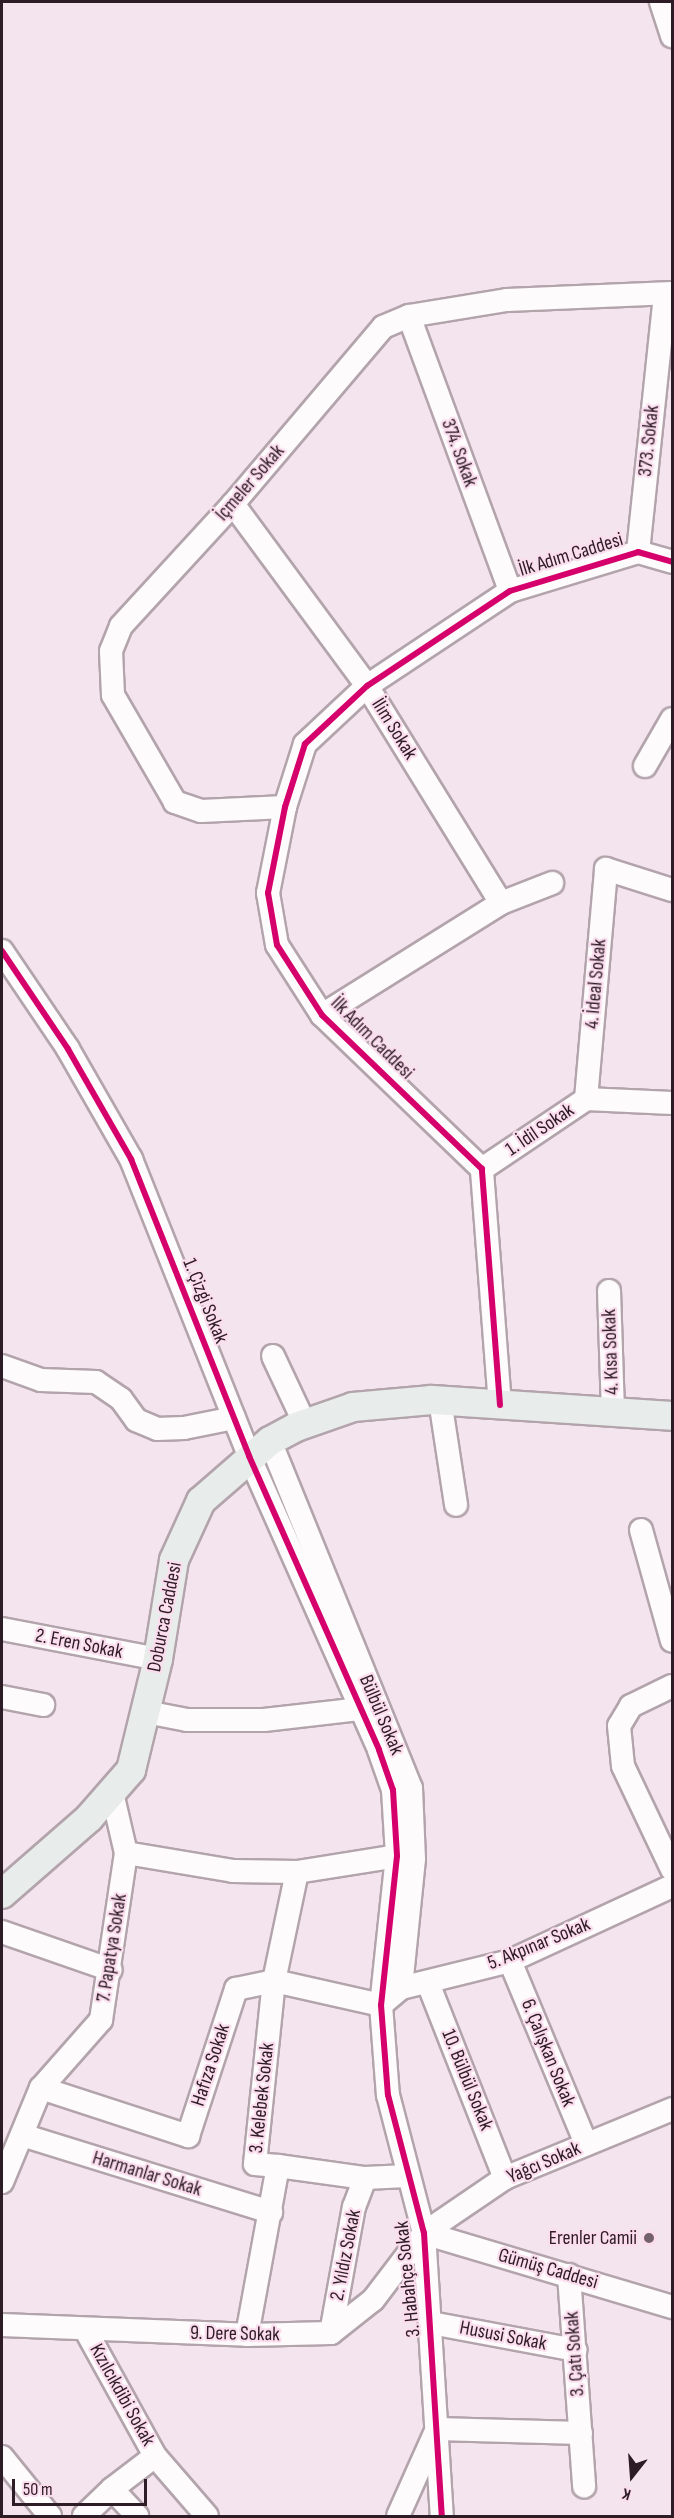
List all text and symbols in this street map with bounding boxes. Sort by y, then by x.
street label: 373. Sokak [633,404,665,478]
street label: 374. Sokak [436,416,482,490]
street label: İçmeler Sokak [210,440,290,526]
street label: İlk Adım Caddesi [516,528,626,582]
street label: İlim Sokak [366,694,422,764]
street label: 4. İdeal Sokak [580,938,612,1030]
street label: İlk Adım Caddesi [325,991,419,1085]
street label: 1. İdil Sokak [501,1098,579,1162]
street label: 1. Çizgi Sokak [177,1255,233,1347]
street label: 4. Kısa Sokak [598,1309,624,1395]
street label: Doburca Caddesi [143,1560,187,1674]
street label: 2. Eren Sokak [33,1624,125,1664]
street label: Bülbül Sokak [353,1671,409,1759]
street label: 7. Papatya Sokak [92,1892,132,2004]
street label: 5. Akpınar Sokak [484,1913,594,1975]
street label: 6. Çalışkan Sokak [516,1996,580,2110]
street label: Hafıza Sokak [186,2021,236,2109]
street label: 10. Bülbül Sokak [436,2026,498,2134]
street label: 3. Kelebek Sokak [244,2042,280,2154]
street label: Yağcı Sokak [504,2137,584,2189]
street label: Harmanlar Sokak [90,2146,204,2202]
street label: 2. Yıldız Sokak [325,2207,367,2303]
street label: 3. Habahçe Sokak [390,2220,426,2338]
place label: Erenler Camii [549,2226,637,2250]
marker: Erenler Camii [642,2231,656,2245]
street label: Gümüş Caddesi [495,2243,601,2295]
street label: 3. Çatı Sokak [560,2311,590,2397]
street label: Hususi Sokak [458,2316,548,2356]
street label: 9. Dere Sokak [190,2321,280,2347]
street label: Kızılcıkdibi Sokak [84,2340,160,2450]
north arrow [602,2446,662,2506]
scale bar [15,2467,150,2505]
text: 50 m [23,2479,53,2500]
text: K [620,2483,633,2504]

